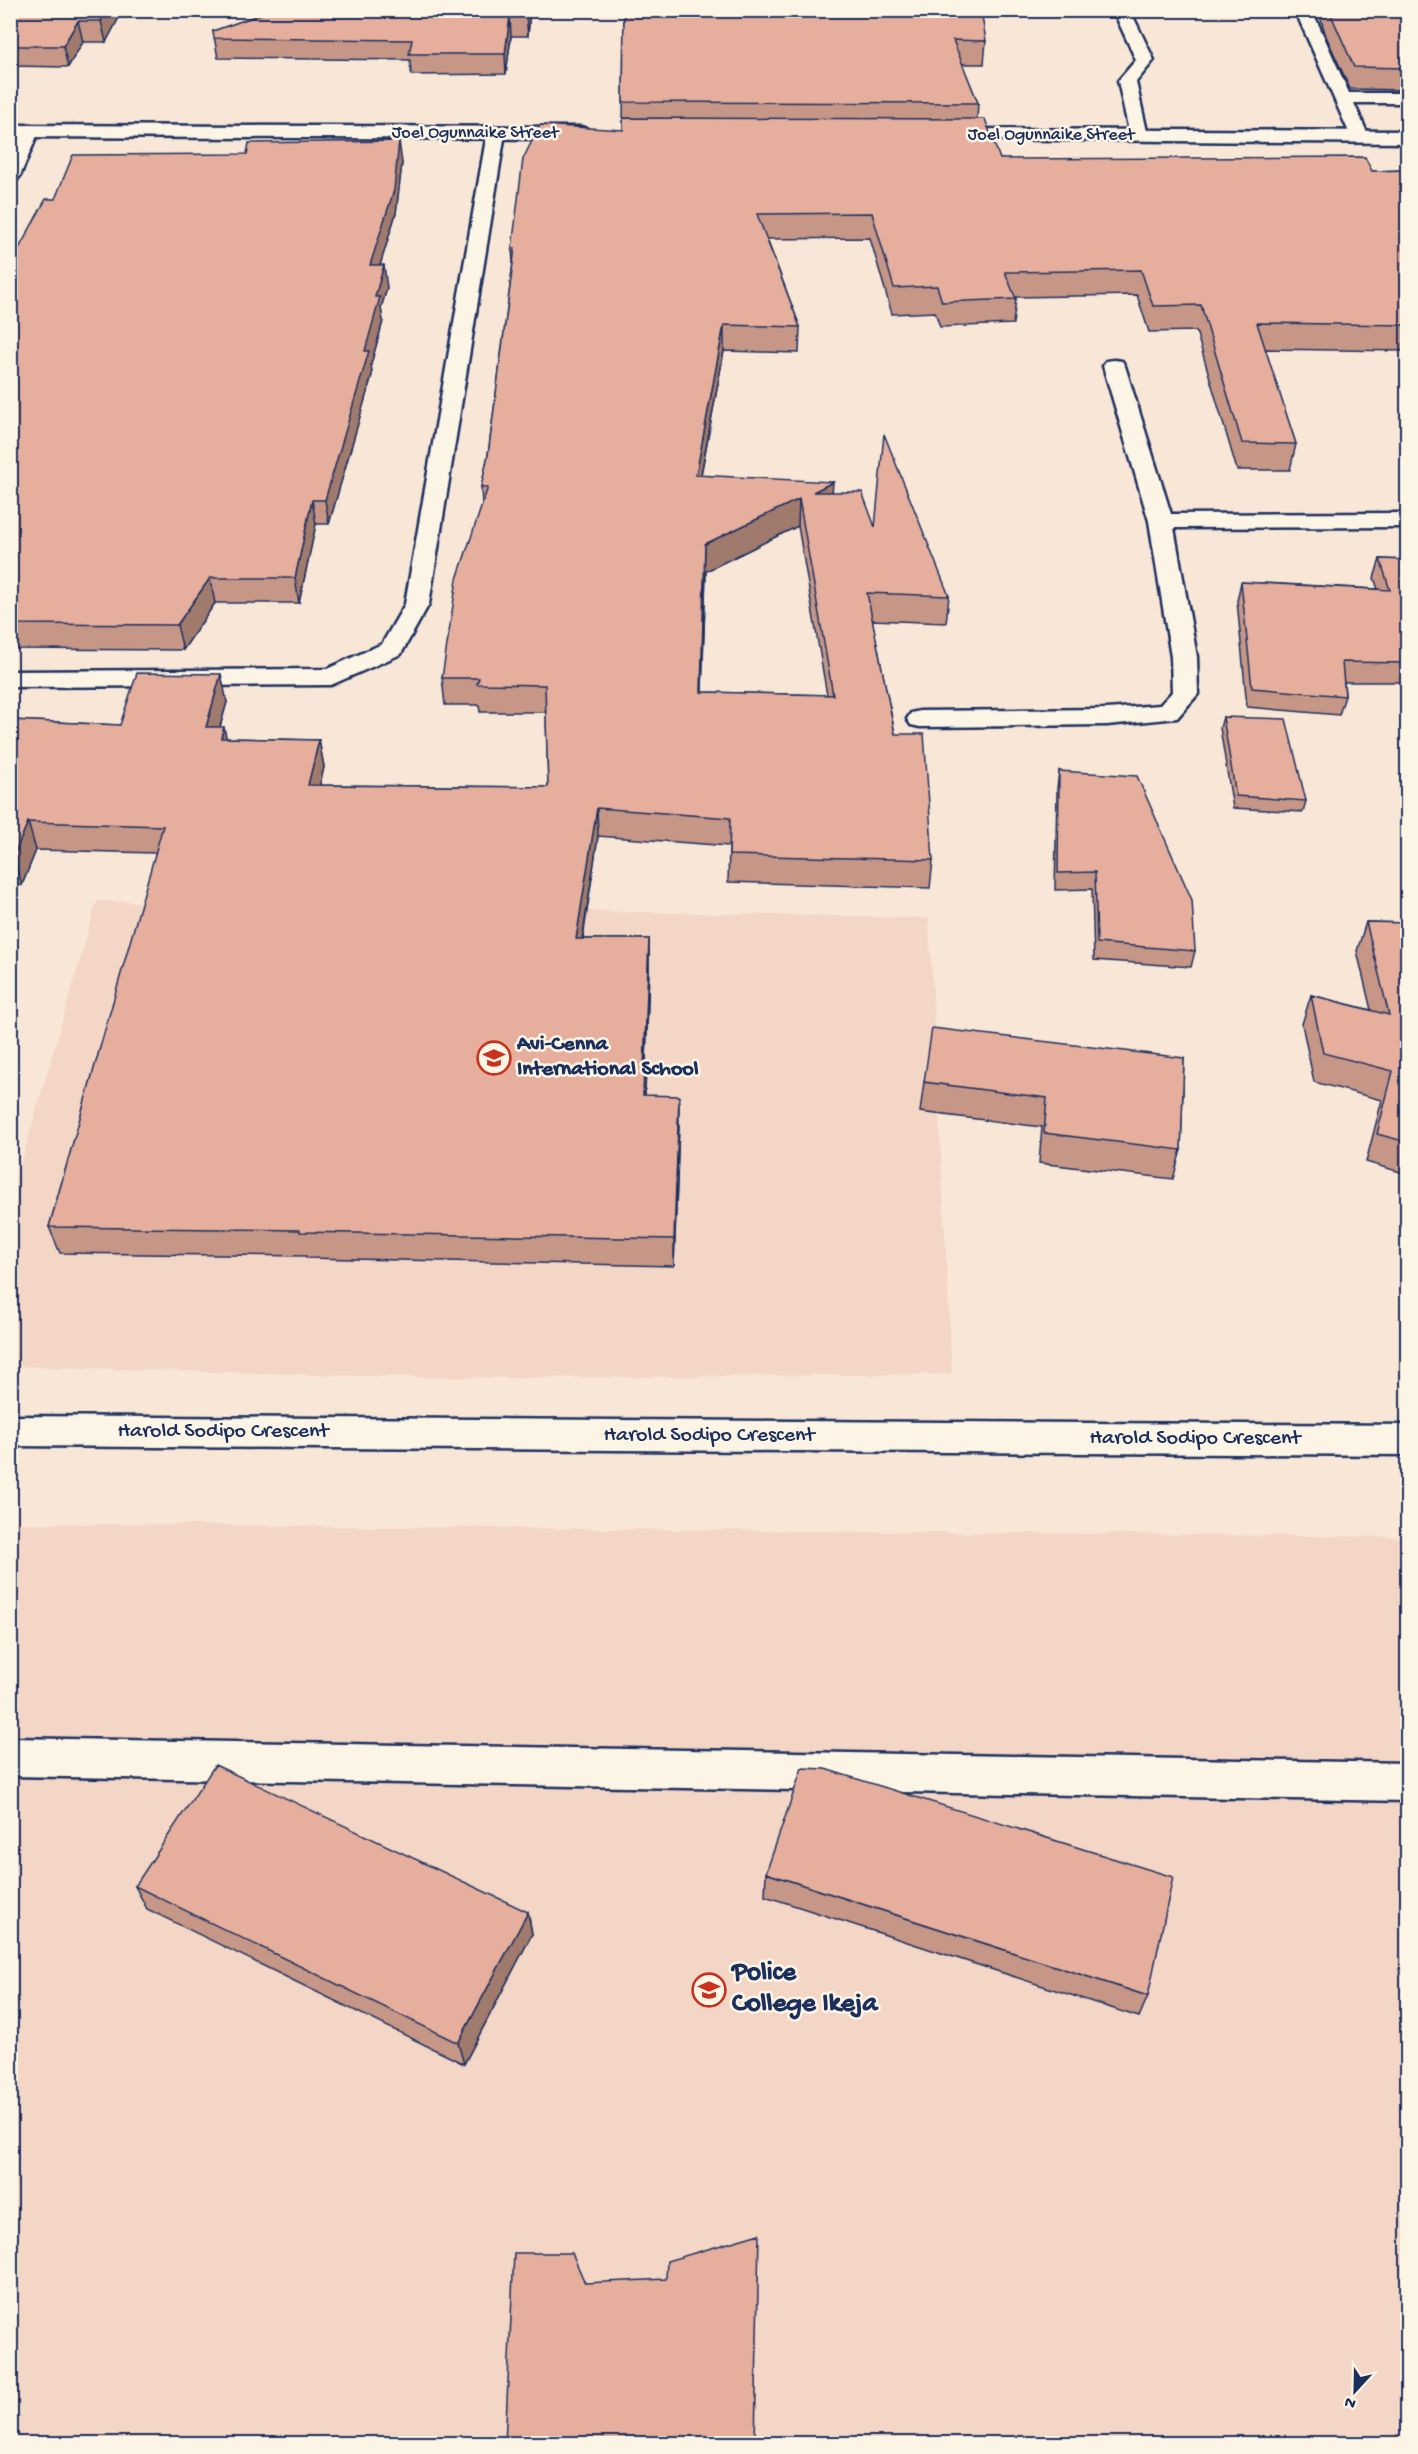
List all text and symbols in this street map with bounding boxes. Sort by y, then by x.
street label: Joel Ogunnaike Street [392,123,560,144]
street label: Joel Ogunnaike Street [968,125,1136,146]
place label: Avi-Cenna International School [516,1032,699,1083]
school or university icon: Avi-Cenna International School [476,1040,512,1076]
street label: Harold Sodipo Crescent [117,1419,331,1445]
street label: Harold Sodipo Crescent [603,1423,817,1449]
street label: Harold Sodipo Crescent [1089,1426,1303,1452]
place label: Police College Ikeja [730,1958,879,2021]
school or university icon: Police College Ikeja [691,1972,727,2008]
north arrow [1325,2361,1385,2421]
text: N [1342,2391,1359,2412]

